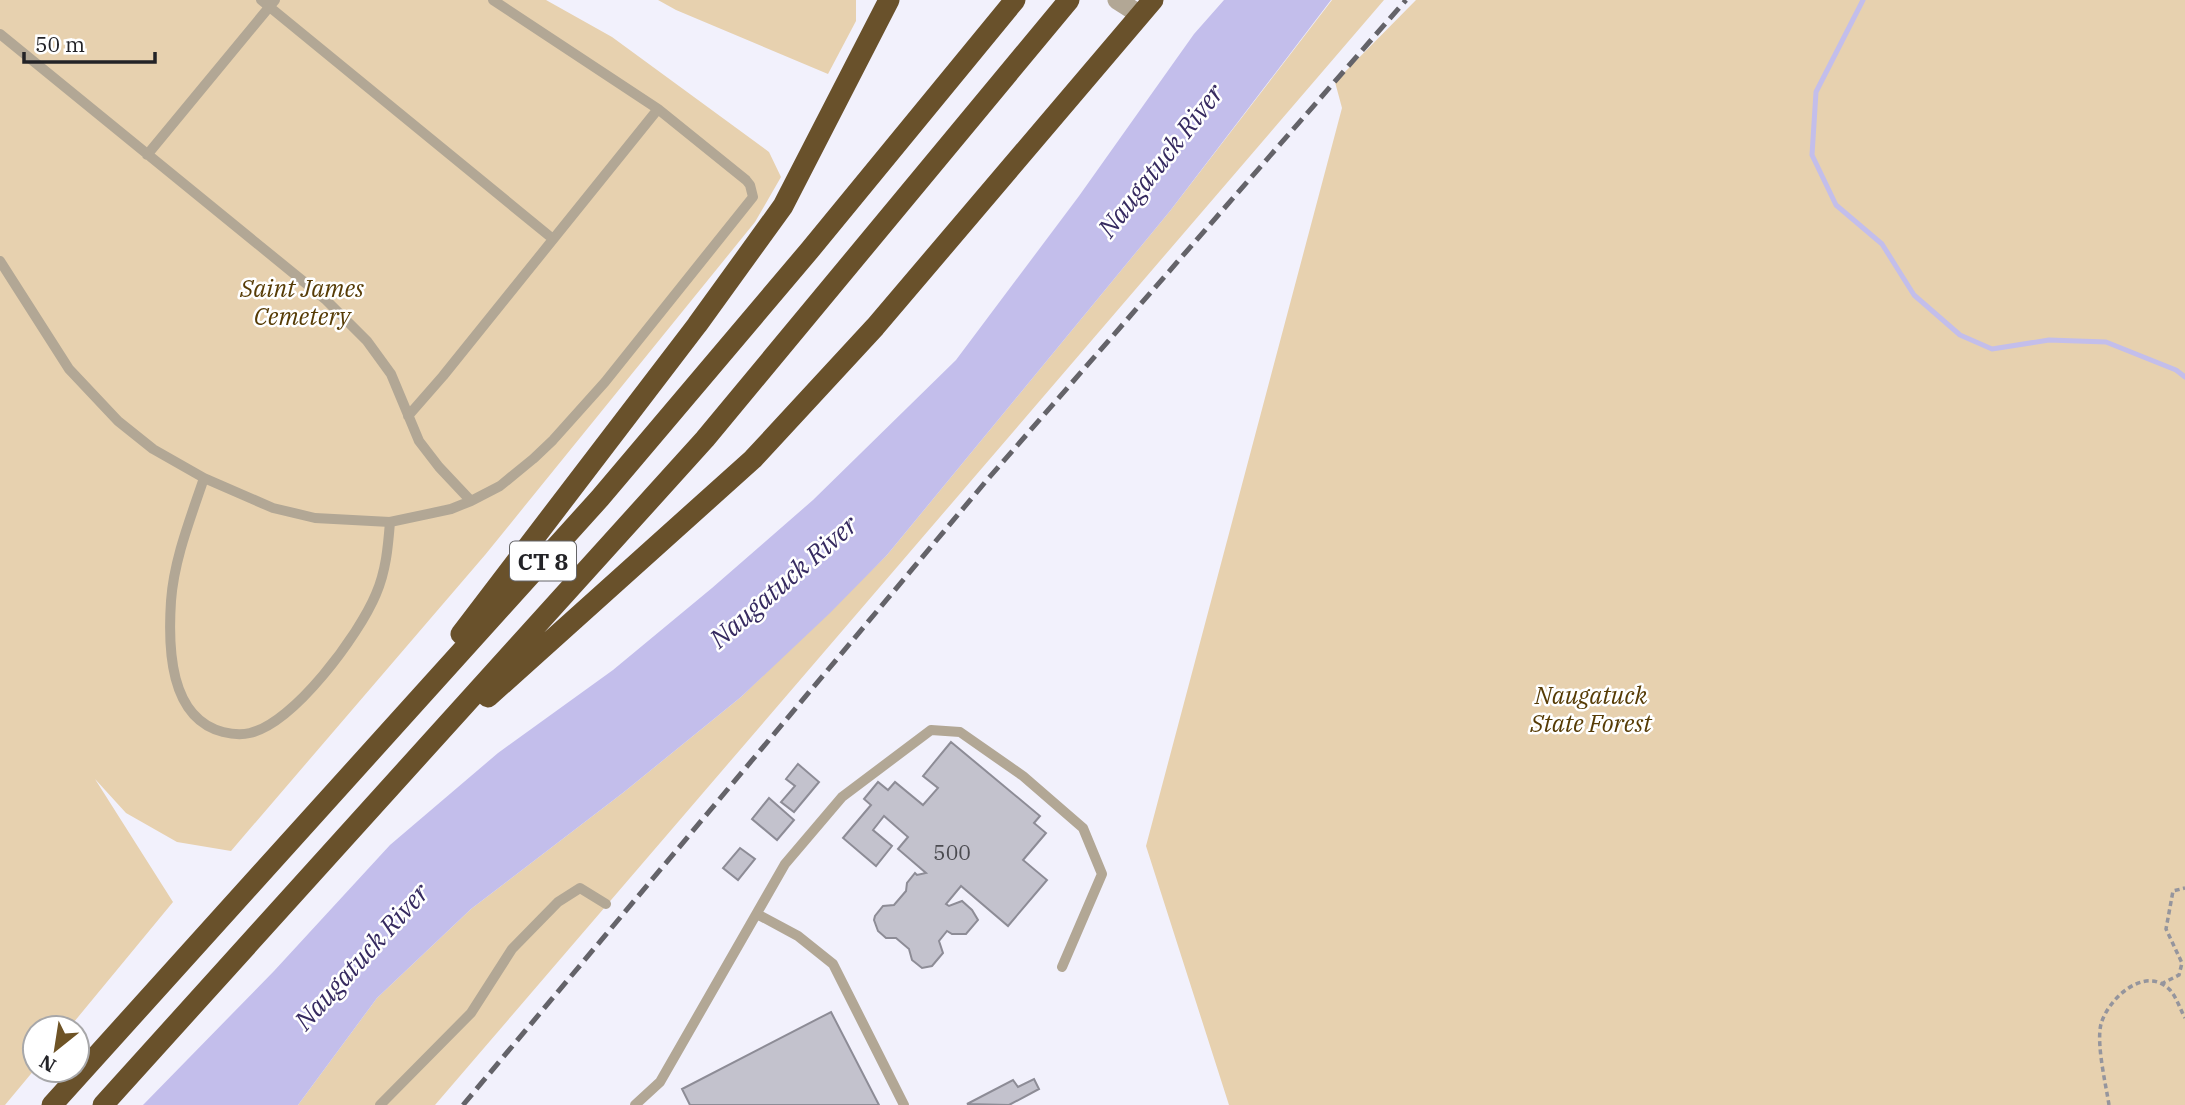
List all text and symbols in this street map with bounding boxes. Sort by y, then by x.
scale bar [24,21,156,65]
text: 50 m [35,30,85,58]
water label: Naugatuck River [1089,76,1231,244]
park label: Saint James Cemetery [239,272,364,332]
water label: Naugatuck River [701,507,865,655]
road number: CT 8 [510,541,576,580]
park label: Naugatuck State Forest [1529,679,1653,739]
house number: 500 [933,838,971,866]
water label: Naugatuck River [286,875,436,1037]
north arrow [21,1014,91,1084]
text: N [35,1050,60,1078]

